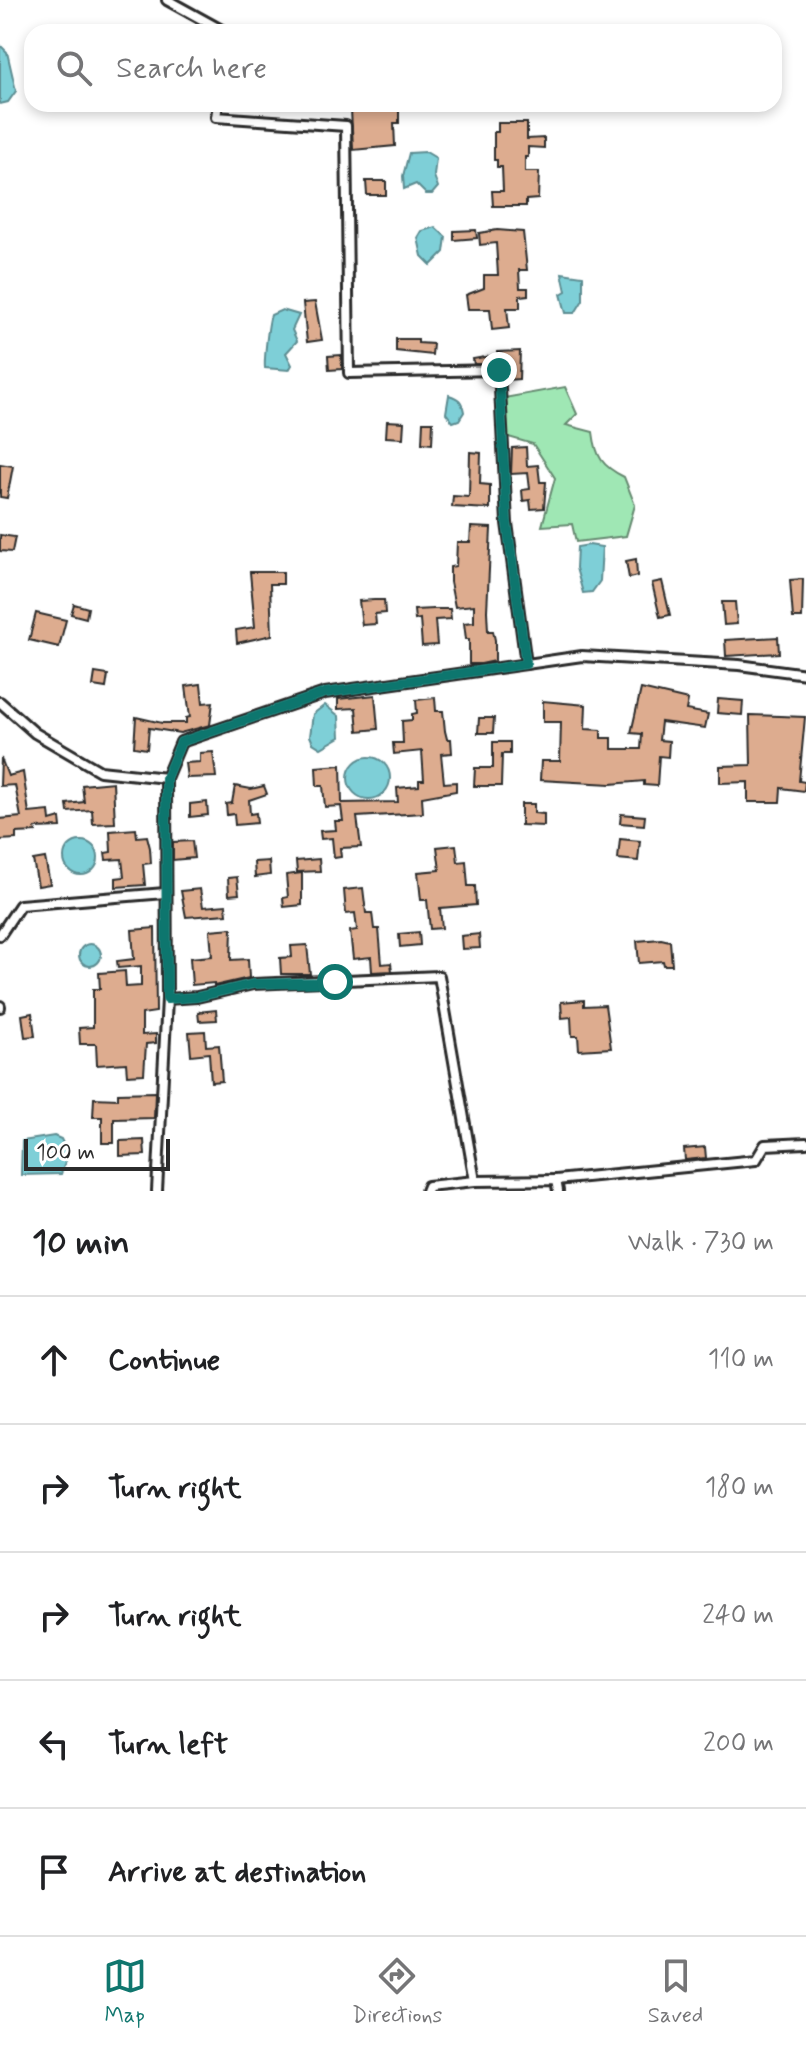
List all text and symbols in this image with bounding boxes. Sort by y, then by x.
search box [24,24,782,112]
icon: search [52,46,96,90]
text: Search here [116,49,267,88]
route end [481,352,517,388]
route start [317,964,353,1000]
scale bar [24,1135,170,1171]
text: 100 m [36,1139,95,1167]
text: 10 min [32,1221,130,1266]
text: Walk · 730 m [628,1226,774,1260]
icon: ahead [32,1338,76,1382]
text: Continue [108,1341,220,1380]
text: 110 m [708,1343,774,1377]
icon: right [32,1466,76,1510]
text: Turn right [108,1469,241,1508]
text: 180 m [705,1471,774,1505]
icon: right [32,1594,76,1638]
text: Turn right [108,1597,241,1636]
text: 240 m [702,1599,774,1633]
icon: left [32,1722,76,1766]
text: Turn left [108,1725,228,1764]
text: 200 m [703,1727,774,1761]
icon: arrive [32,1850,76,1894]
text: Arrive at destination [108,1853,366,1892]
tab: Map [103,1954,147,2030]
tab: Directions [352,1954,442,2030]
tab: Saved [648,1954,703,2030]

